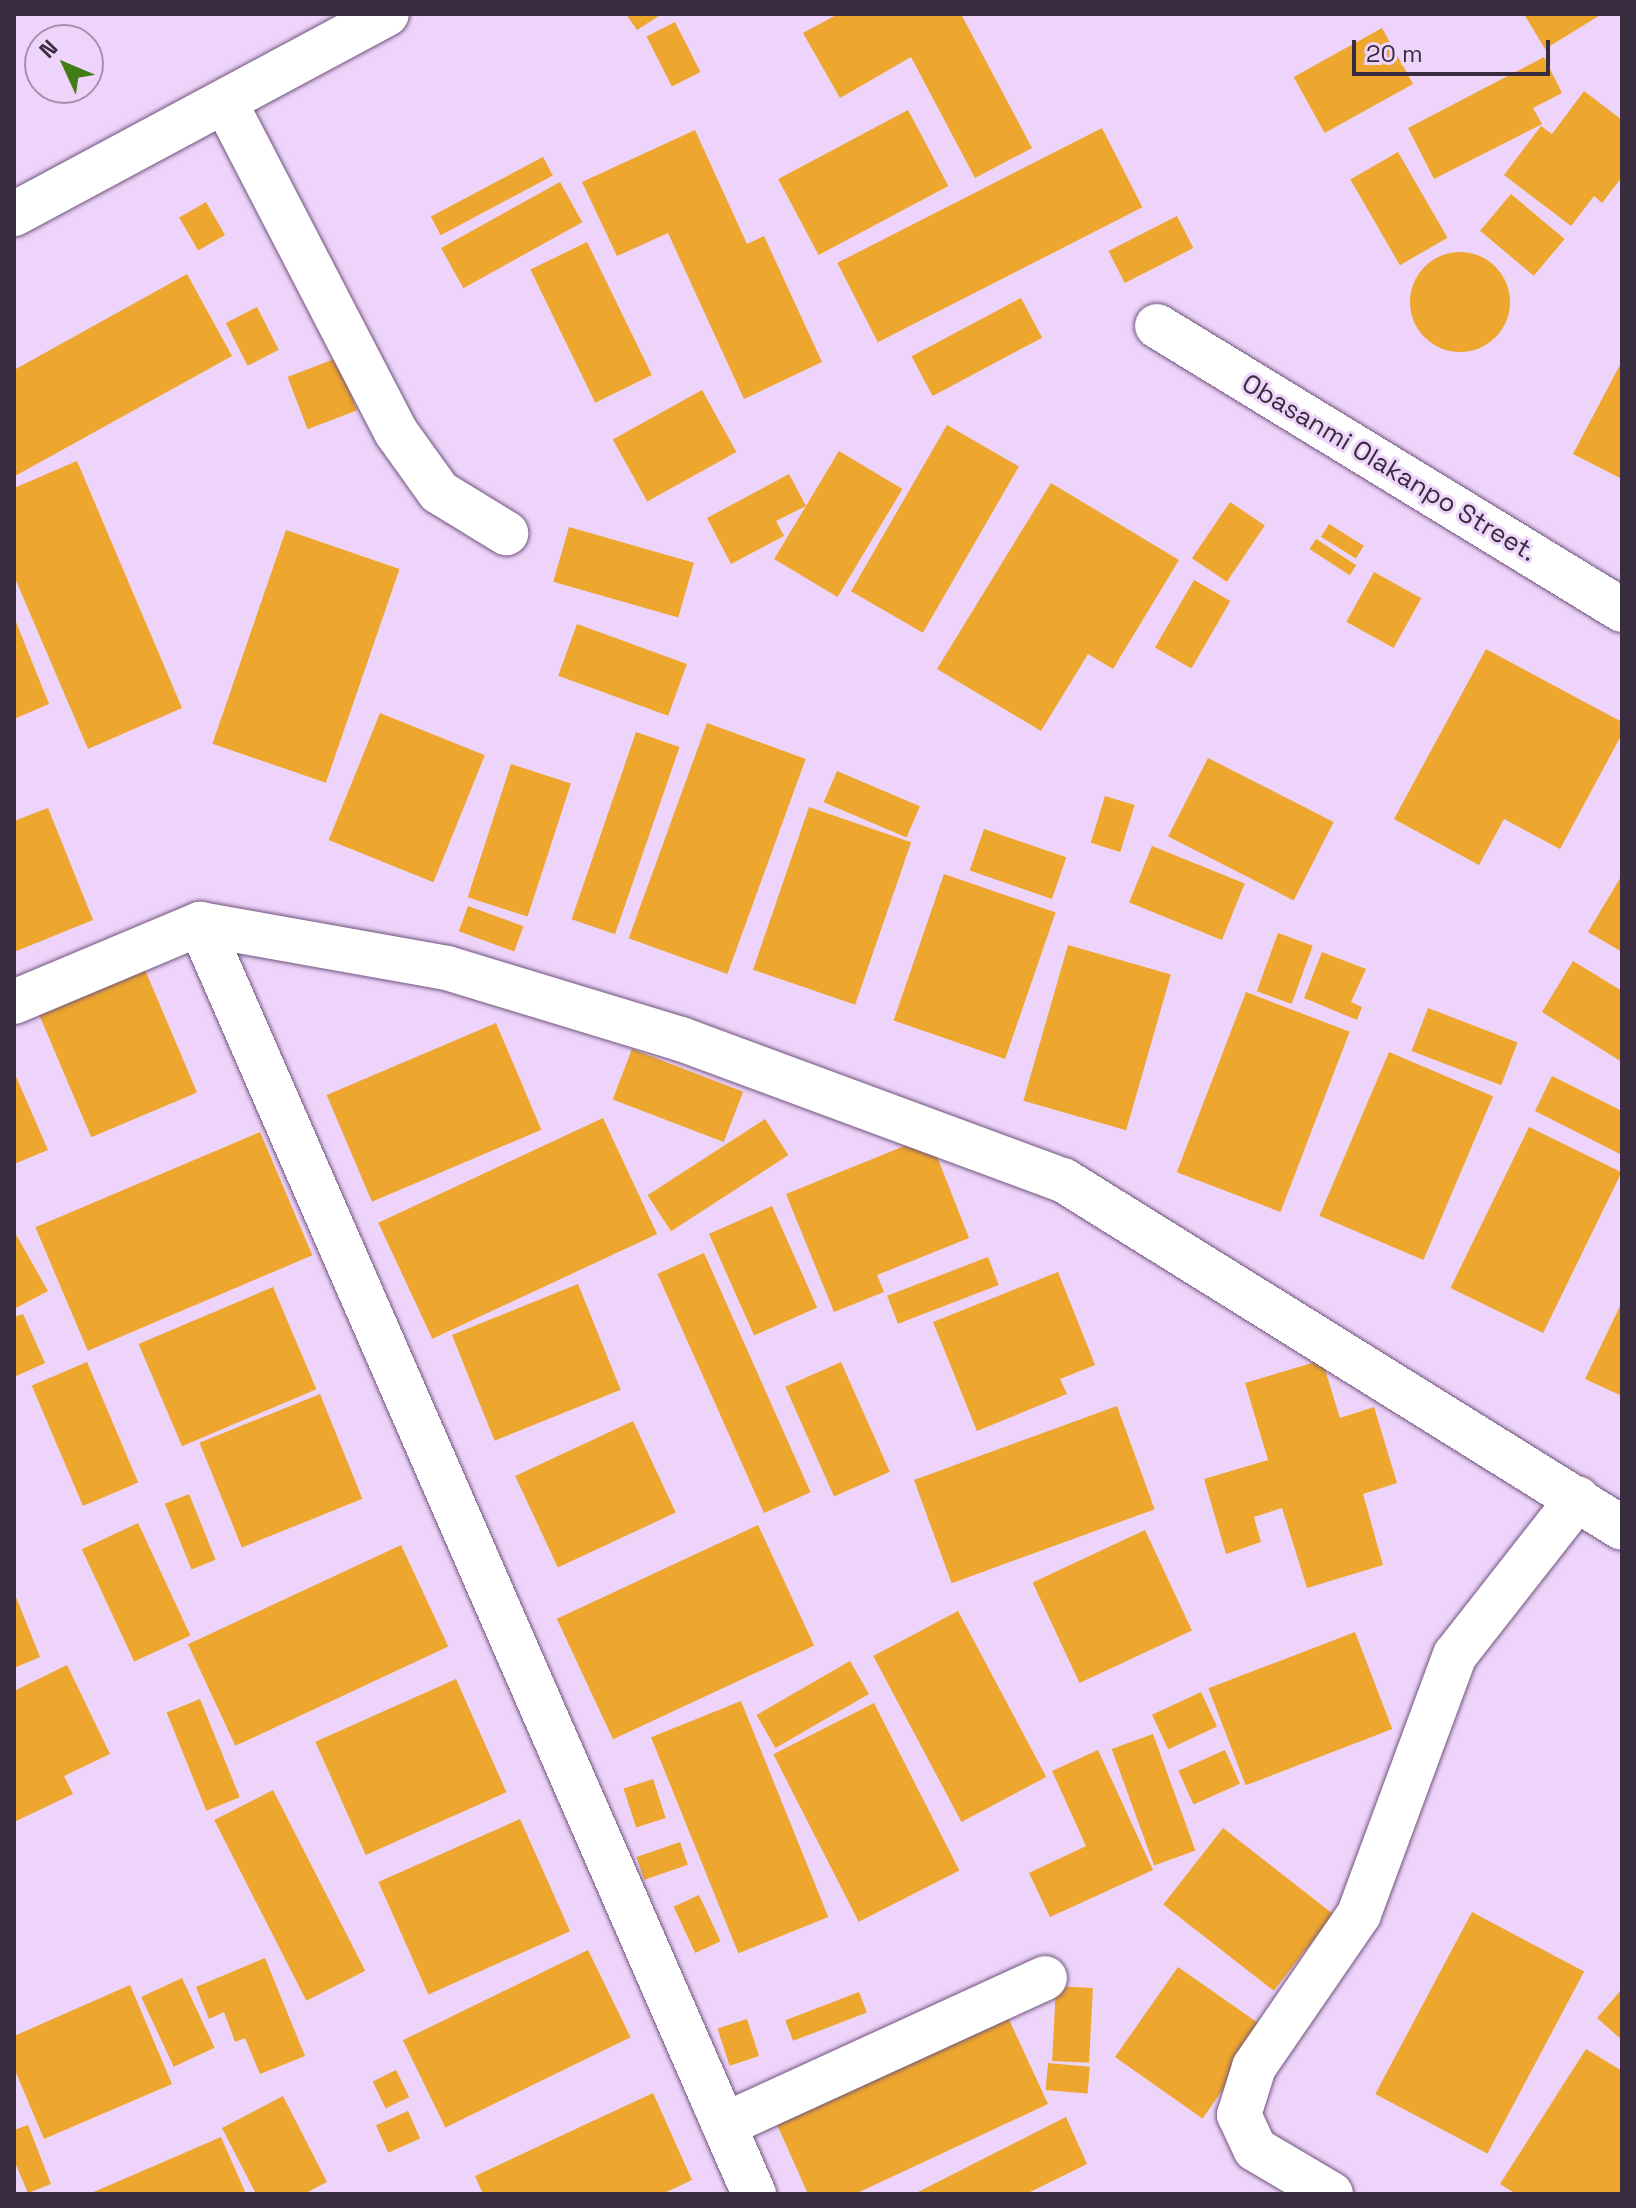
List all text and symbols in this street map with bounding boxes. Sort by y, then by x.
north arrow [24,24,104,104]
scale bar [1356,24,1554,74]
text: N [33,34,63,64]
text: 20 m [1366,38,1423,69]
street label: Obasanmi Olakanpo Street. [1236,368,1542,568]

